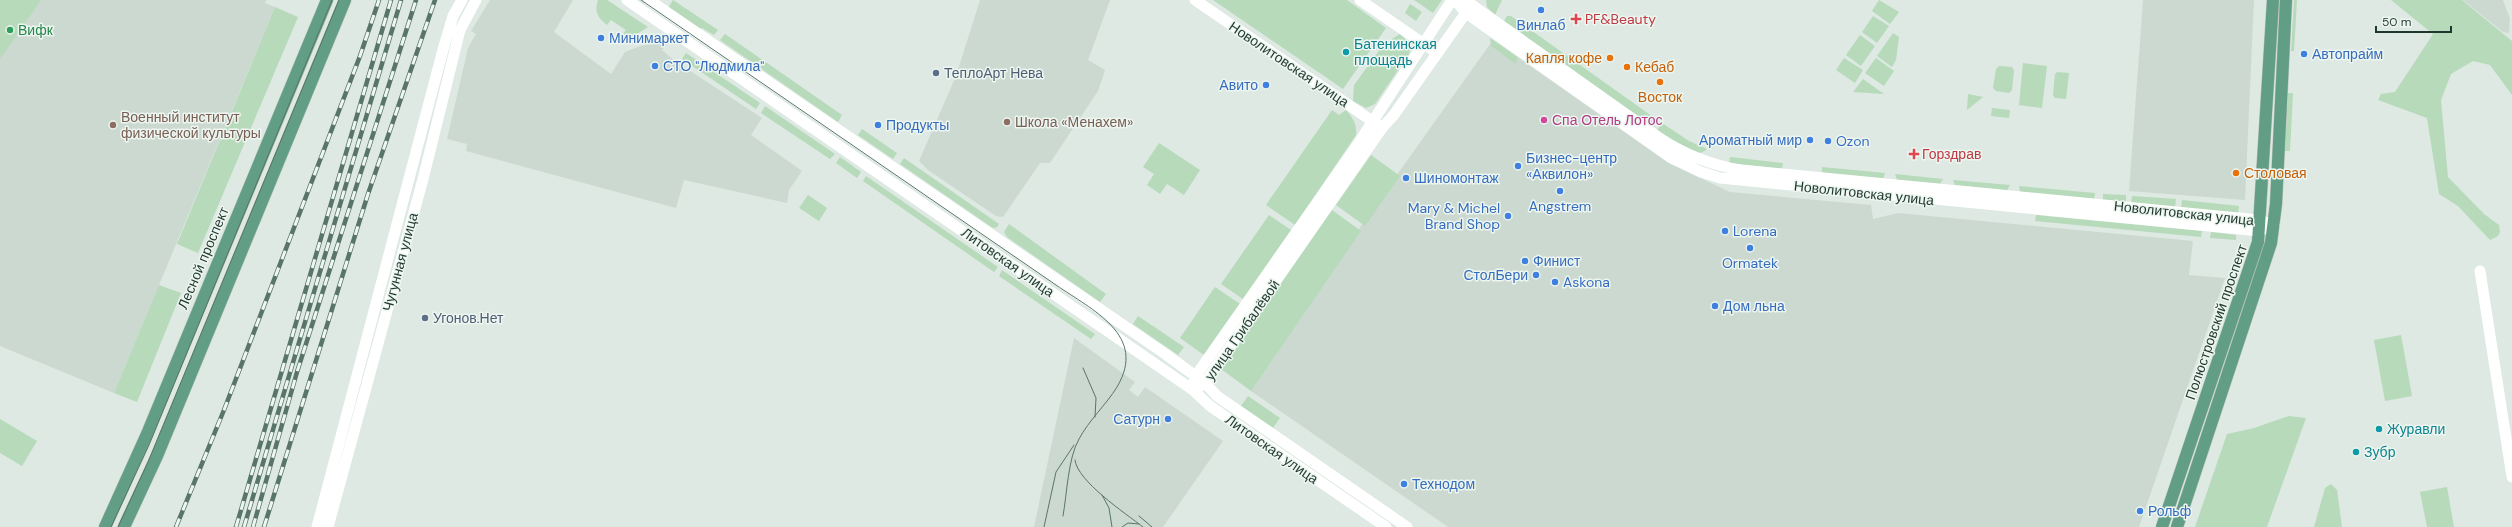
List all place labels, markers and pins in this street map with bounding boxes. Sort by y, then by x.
marker: Винлаб [1536,5,1546,15]
place label: PF&Beauty [1585,10,1656,28]
marker: PF&Beauty [1570,13,1582,25]
place label: Винлаб [1517,16,1565,34]
place label: Вифк [18,21,54,39]
marker: Вифк [5,25,15,35]
place label: Минимаркет [609,29,690,47]
marker: Минимаркет [596,33,606,43]
place label: Батенинская площадь [1354,35,1437,69]
place label: Автопрайм [2312,45,2383,63]
marker: Батенинская площадь [1341,47,1351,57]
place label: Капля кофе [1526,49,1602,67]
marker: Автопрайм [2299,49,2309,59]
marker: Капля кофе [1605,53,1615,63]
place label: СТО "Людмила" [663,57,764,75]
place label: Кебаб [1635,58,1674,76]
marker: СТО "Людмила" [650,61,660,71]
marker: Кебаб [1622,62,1632,72]
place label: ТеплоАрт Нева [944,64,1043,82]
marker: ТеплоАрт Нева [931,68,941,78]
place label: Авито [1219,76,1258,94]
marker: Восток [1655,77,1665,87]
marker: Авито [1261,80,1271,90]
place label: Восток [1638,88,1683,106]
place label: Военный институт физической культуры [121,108,261,142]
place label: Спа Отель Лотос [1552,111,1663,129]
place label: Школа «Менахем» [1015,113,1133,131]
marker: Спа Отель Лотос [1539,115,1549,125]
place label: Продукты [886,116,949,134]
marker: Школа «Менахем» [1002,117,1012,127]
marker: Военный институт физической культуры [108,120,118,130]
marker: Продукты [873,120,883,130]
place label: Ароматный мир [1699,131,1802,149]
place label: Ozon [1836,132,1870,150]
marker: Ароматный мир [1805,135,1815,145]
marker: Ozon [1823,136,1833,146]
place label: Горздрав [1922,145,1981,163]
place label: Бизнес-центр «Аквилон» [1526,149,1617,183]
marker: Горздрав [1909,149,1919,159]
marker: Бизнес-центр «Аквилон» [1513,161,1523,171]
place label: Столовая [2244,164,2307,182]
marker: Столовая [2231,168,2241,178]
place label: Шиномонтаж [1414,169,1499,187]
marker: Шиномонтаж [1401,173,1411,183]
marker: Angstrem [1555,186,1565,196]
place label: Angstrem [1529,197,1591,215]
place label: Mary & Michel Brand Shop [1408,199,1500,233]
marker: Mary & Michel Brand Shop [1503,211,1513,221]
place label: Lorena [1733,222,1777,240]
marker: Lorena [1720,226,1730,236]
marker: Ormatek [1745,243,1755,253]
place label: Финист [1533,252,1581,270]
place label: Ormatek [1722,254,1778,272]
marker: Финист [1520,256,1530,266]
place label: СтолБери [1463,266,1528,284]
marker: СтолБери [1531,270,1541,280]
place label: Askona [1563,273,1610,291]
marker: Askona [1550,277,1560,287]
place label: Дом льна [1723,297,1785,315]
marker: Дом льна [1710,301,1720,311]
place label: Угонов.Нет [433,309,504,327]
marker: Угонов.Нет [420,313,430,323]
place label: Сатурн [1113,410,1160,428]
marker: Сатурн [1163,414,1173,424]
place label: Журавли [2387,420,2445,438]
marker: Журавли [2374,424,2384,434]
place label: Зубр [2364,443,2396,461]
marker: Зубр [2351,447,2361,457]
place label: Технодом [1412,475,1475,493]
marker: Технодом [1399,479,1409,489]
place label: Рольф [2148,502,2191,520]
marker: Рольф [2135,506,2145,516]

